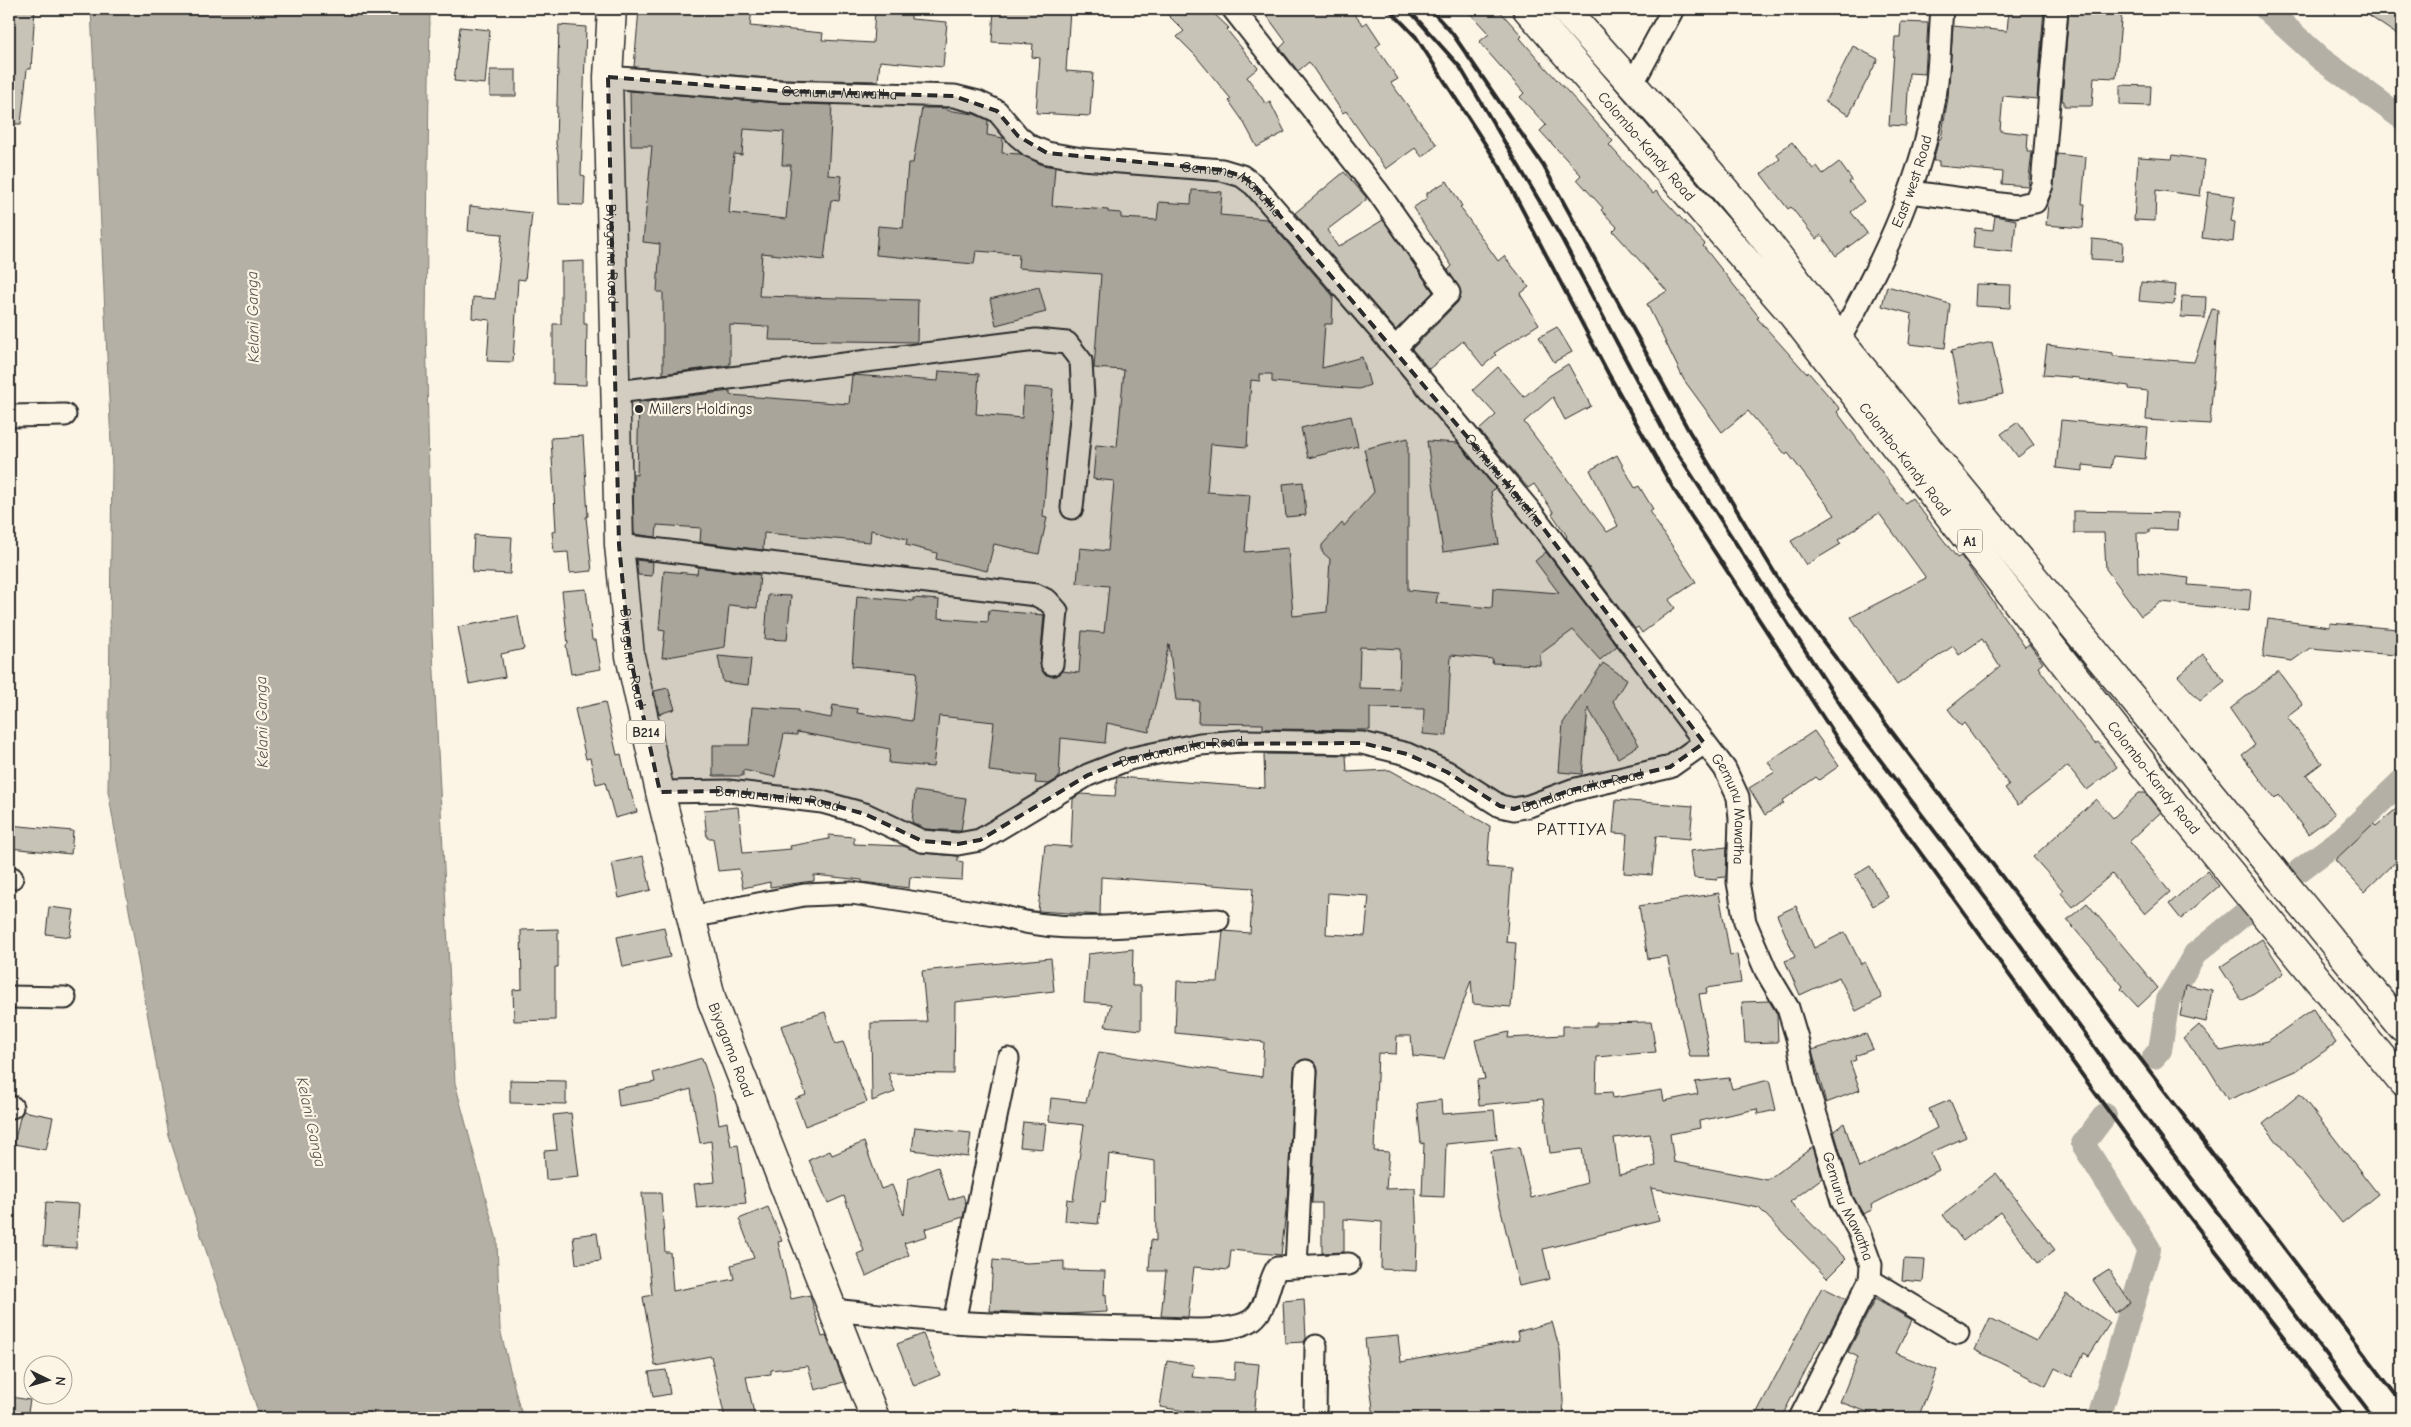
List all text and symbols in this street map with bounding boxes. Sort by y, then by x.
street label: Gemunu Mawatha [781,82,898,103]
street label: Colombo-Kandy Road [1594,88,1699,205]
street label: East west Road [1888,133,1936,230]
street label: Gemunu Mawatha [1180,158,1286,221]
street label: Biyagama Road [602,204,622,304]
water label: Kelani Ganga [243,271,263,363]
street label: Colombo-Kandy Road [1855,399,1955,520]
place label: Millers Holdings [649,400,752,418]
marker: Millers Holdings [633,403,645,415]
street label: Gemunu Mawatha [1460,430,1548,531]
road number: A1 [1958,530,1982,552]
street label: Biyagama Road [616,607,650,709]
water label: Kelani Ganga [252,676,272,768]
street label: Colombo-Kandy Road [2104,717,2204,838]
road number: B214 [627,720,665,744]
street label: Bandaranaika Road [1116,732,1244,771]
street label: Gemunu Mawatha [1707,750,1749,865]
street label: Bandaranaika Road [1520,765,1645,816]
street label: Bandaranaika Road [715,782,842,816]
district label: PATTIYA [1536,819,1608,840]
street label: Biyagama Road [705,1000,758,1100]
water label: Kelani Ganga [293,1075,329,1169]
street label: Gemunu Mawatha [1819,1150,1878,1263]
north arrow [22,1354,72,1404]
text: N [52,1376,69,1386]

